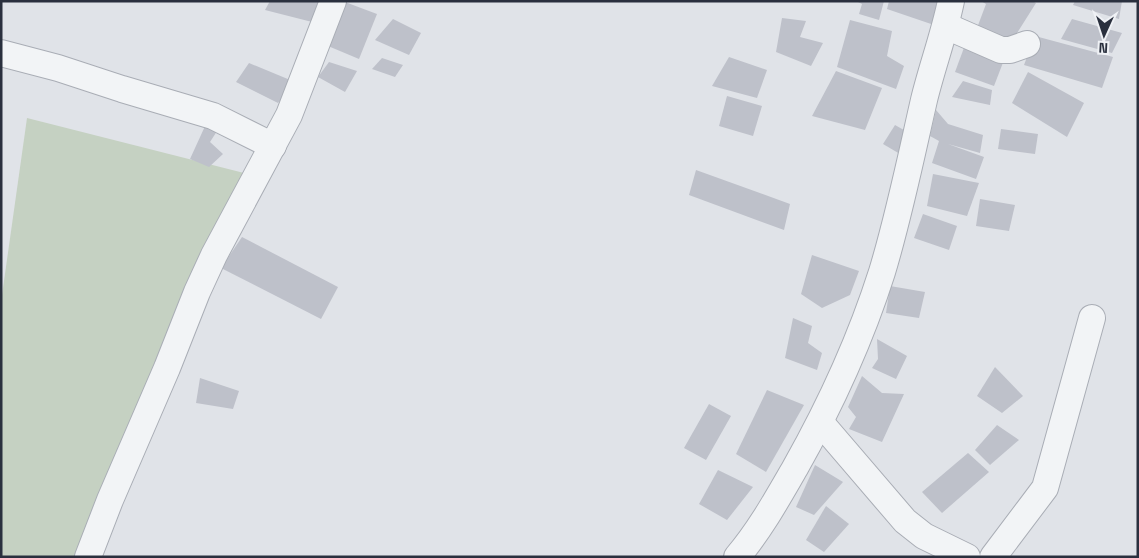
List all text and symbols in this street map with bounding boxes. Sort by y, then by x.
north arrow [1079,10,1129,60]
text: N [1098,39,1108,57]

